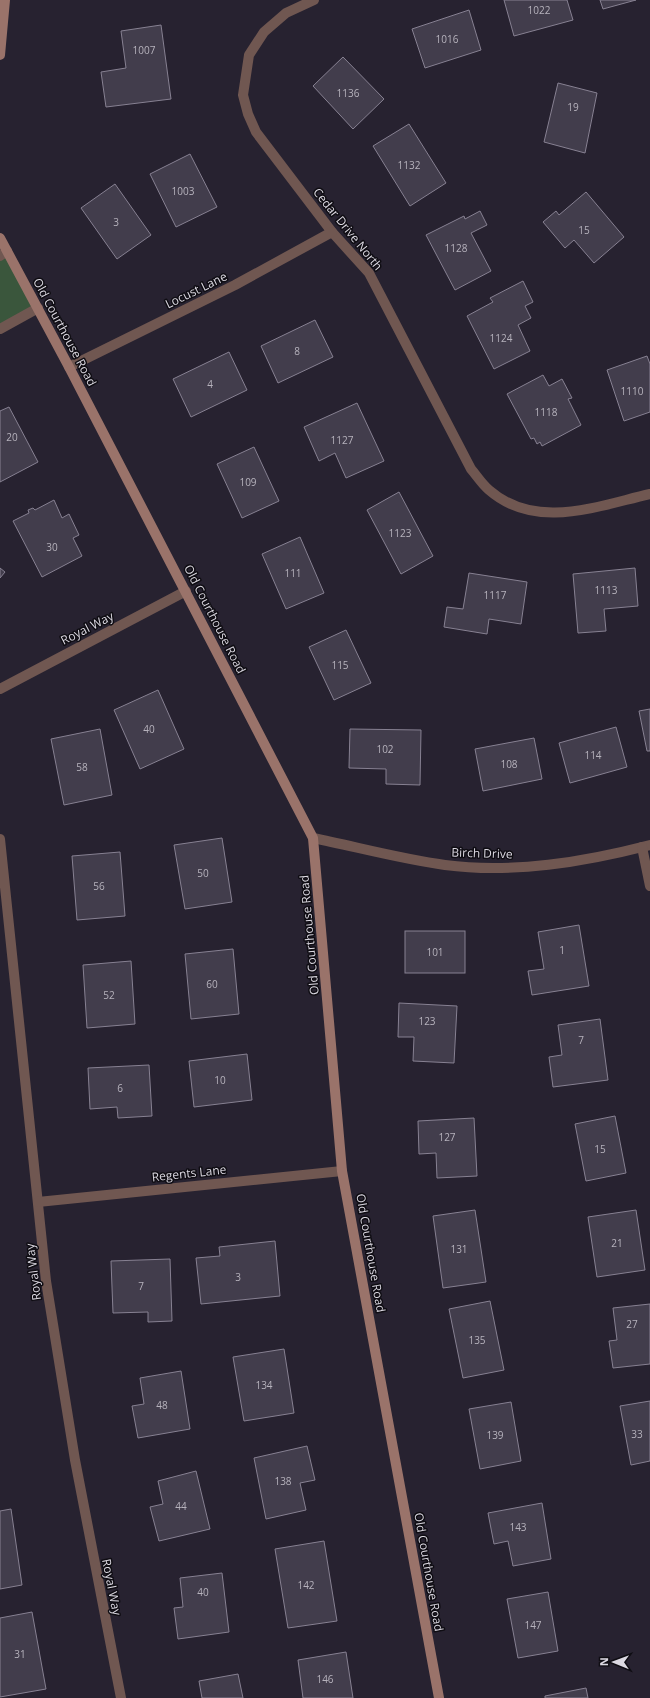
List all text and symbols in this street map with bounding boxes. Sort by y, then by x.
house number: 1022 [528,3,551,17]
house number: 1016 [436,32,459,46]
house number: 1007 [133,43,156,57]
house number: 1136 [337,86,360,100]
house number: 19 [567,100,579,114]
house number: 1132 [398,158,421,172]
house number: 1003 [172,184,195,198]
street label: Cedar Drive North [309,184,387,274]
house number: 3 [113,215,119,229]
house number: 15 [578,223,590,237]
house number: 1128 [445,241,468,255]
street label: Locust Lane [162,268,230,312]
street label: Old Courthouse Road [29,275,101,389]
house number: 1124 [490,331,513,345]
house number: 8 [294,344,300,358]
house number: 4 [207,377,213,391]
house number: 1110 [621,384,644,398]
house number: 1118 [535,405,558,419]
house number: 20 [6,430,18,444]
house number: 1127 [331,433,354,447]
house number: 109 [239,475,257,489]
house number: 1123 [389,526,412,540]
house number: 30 [46,540,58,554]
street label: Old Courthouse Road [180,562,250,676]
house number: 111 [284,566,302,580]
house number: 1113 [595,583,618,597]
house number: 1117 [484,588,507,602]
street label: Royal Way [58,607,117,649]
house number: 115 [331,658,349,672]
house number: 40 [143,722,155,736]
house number: 102 [376,742,394,756]
house number: 114 [584,748,602,762]
house number: 108 [500,757,518,771]
house number: 58 [76,760,88,774]
street label: Birch Drive [451,843,513,863]
house number: 50 [197,866,209,880]
street label: Old Courthouse Road [295,874,323,996]
house number: 56 [93,879,105,893]
house number: 1 [559,943,565,957]
house number: 101 [426,945,444,959]
house number: 60 [206,977,218,991]
house number: 52 [103,988,115,1002]
house number: 123 [418,1014,436,1028]
house number: 7 [578,1033,584,1047]
house number: 10 [214,1073,226,1087]
house number: 6 [117,1081,123,1095]
house number: 127 [438,1130,456,1144]
house number: 15 [594,1142,606,1156]
street label: Regents Lane [151,1161,227,1185]
street label: Old Courthouse Road [352,1192,390,1314]
house number: 21 [611,1236,623,1250]
street label: Royal Way [21,1242,45,1301]
house number: 131 [450,1242,468,1256]
house number: 3 [235,1270,241,1284]
house number: 7 [138,1279,144,1293]
house number: 27 [626,1317,638,1331]
house number: 135 [468,1333,486,1347]
house number: 134 [255,1378,273,1392]
house number: 48 [156,1398,168,1412]
house number: 33 [631,1427,643,1441]
house number: 139 [486,1428,504,1442]
house number: 138 [274,1474,292,1488]
house number: 44 [175,1499,187,1513]
street label: Old Courthouse Road [410,1511,448,1633]
house number: 143 [509,1520,527,1534]
street label: Royal Way [98,1557,126,1618]
house number: 142 [297,1578,315,1592]
house number: 40 [197,1585,209,1599]
house number: 147 [524,1618,542,1632]
north arrow [594,1642,634,1682]
house number: 31 [14,1647,26,1661]
text: N [596,1657,611,1666]
house number: 146 [316,1672,334,1686]

